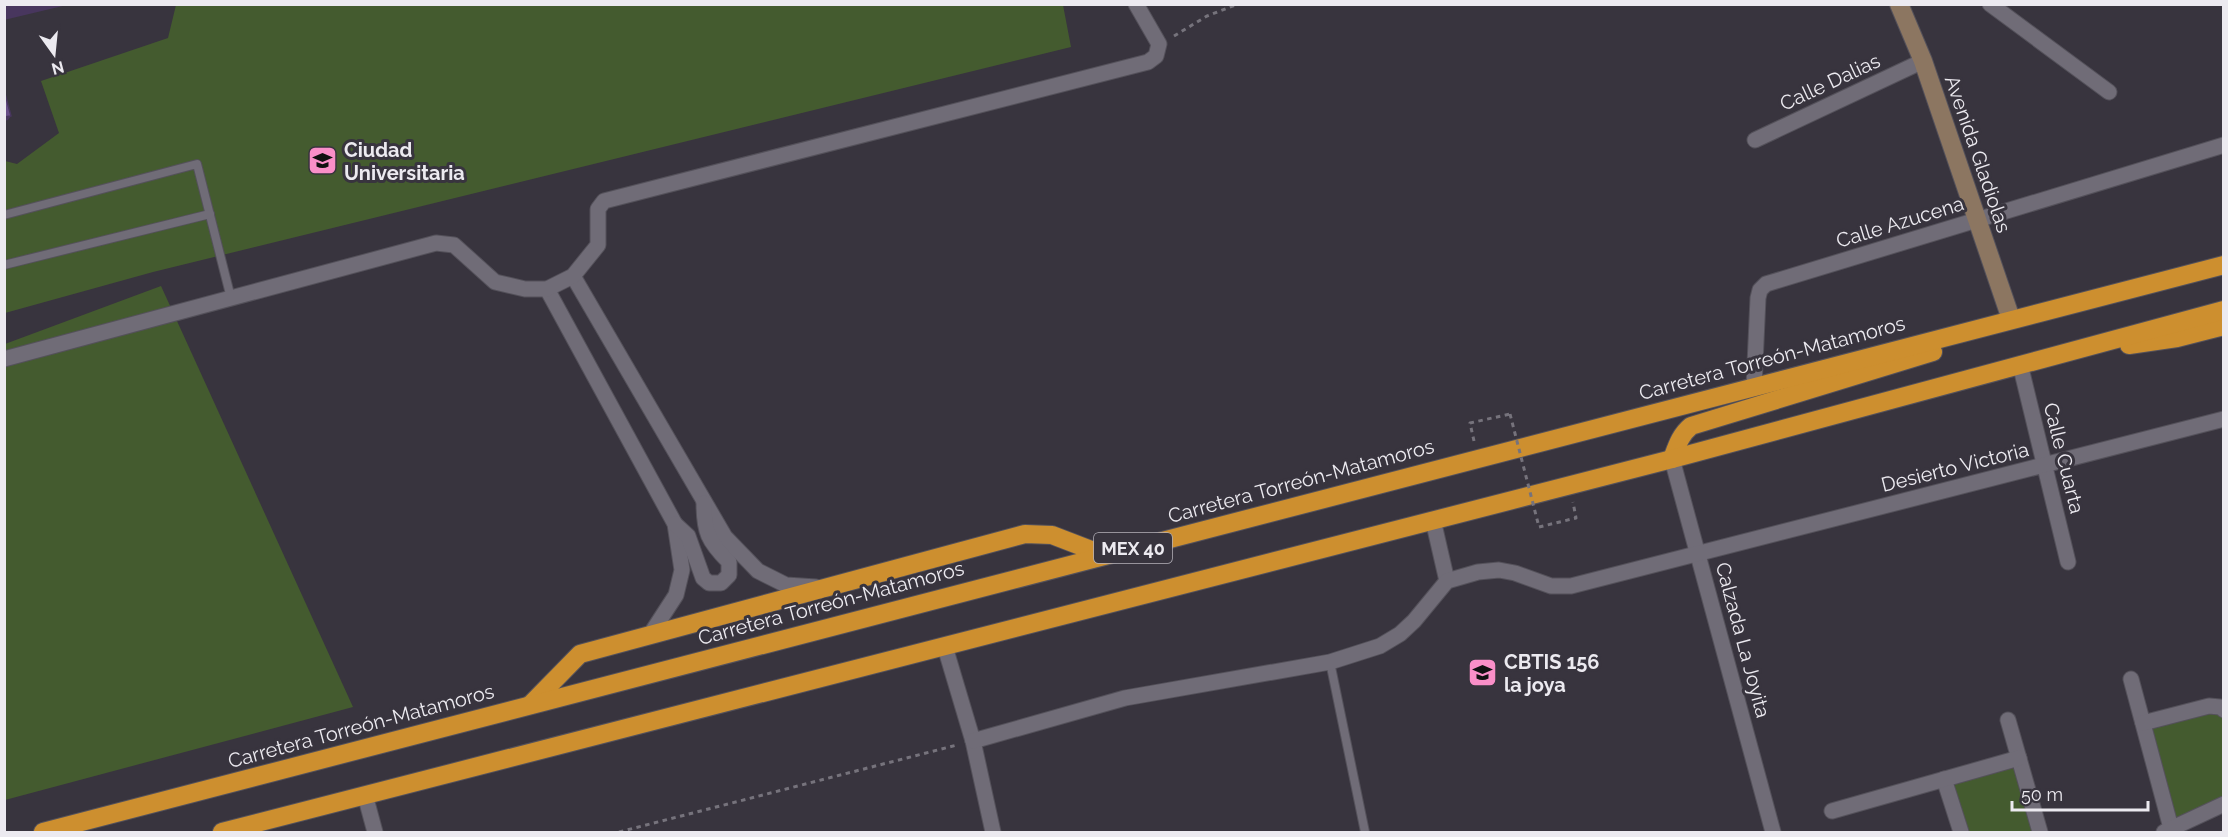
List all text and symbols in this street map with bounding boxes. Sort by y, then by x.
north arrow [24,24,84,84]
street label: Calle Dalias [1776,48,1884,116]
text: N [49,57,66,79]
street label: Avenida Gladiolas [1940,72,2016,236]
place label: Ciudad Universitaria [344,138,465,185]
school or university icon: Ciudad Universitaria [307,145,339,177]
street label: Calle Azucena [1833,191,1967,253]
street label: Carretera Torreón-Matamoros [1636,311,1908,405]
street label: Calle Cuarta [2039,400,2089,516]
street label: Carretera Torreón-Matamoros [1165,434,1437,528]
street label: Desierto Victoria [1879,437,2031,497]
road number: MEX 40 [1094,533,1172,563]
street label: Carretera Torreón-Matamoros [695,556,967,650]
street label: Calzada La Joyita [1711,560,1775,720]
place label: CBTIS 156 la joya [1504,650,1600,697]
school or university icon: CBTIS 156 la joya [1467,657,1499,689]
street label: Carretera Torreón-Matamoros [225,679,497,773]
scale bar [2012,774,2148,812]
text: 50 m [2021,784,2063,805]

